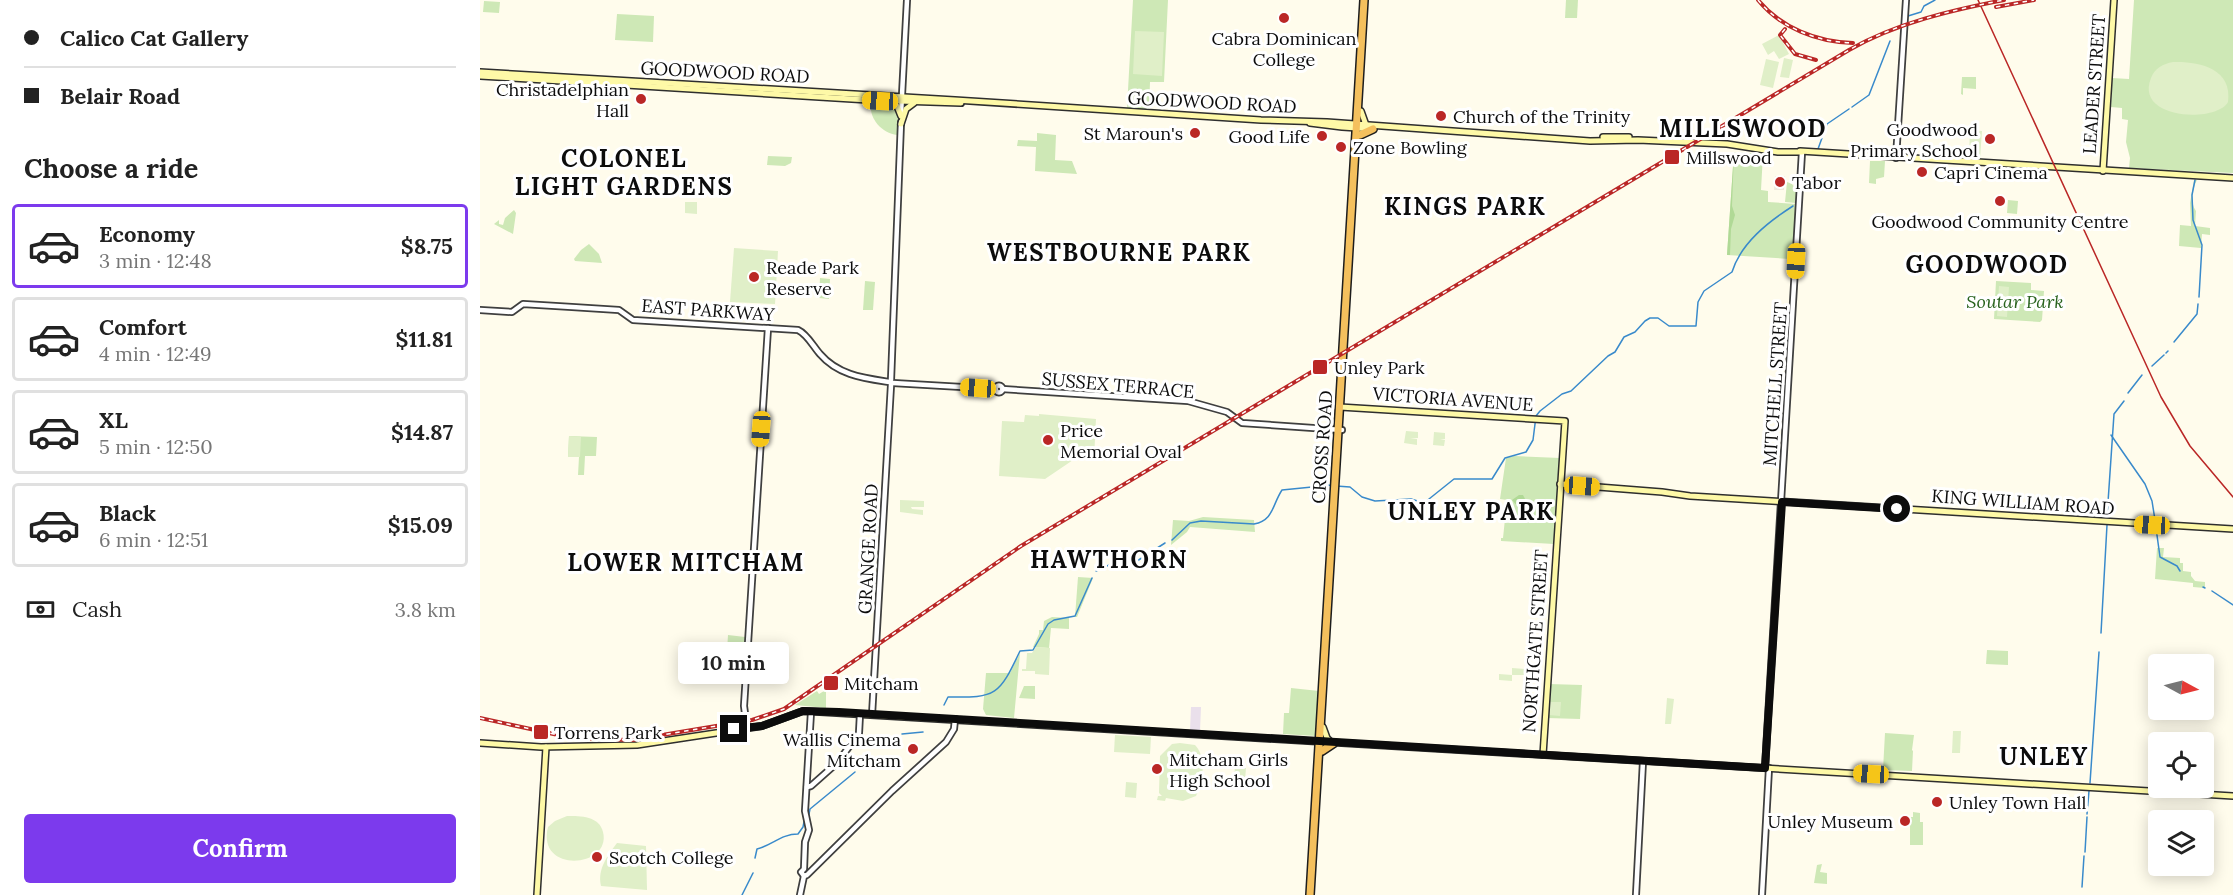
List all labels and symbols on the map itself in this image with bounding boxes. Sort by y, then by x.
marker: Cabra Dominican College [1277,11,1291,25]
street label: LEADER STREET [2078,13,2110,155]
place label: Cabra Dominican College [1212,27,1356,71]
street label: GOODWOOD ROAD [640,56,810,88]
place label: Christadelphian Hall [496,78,629,122]
street label: GOODWOOD ROAD [1127,86,1297,118]
car [862,91,898,111]
marker: Christadelphian Hall [634,92,648,106]
place label: Church of the Trinity [1453,105,1631,128]
marker: Church of the Trinity [1434,109,1448,123]
district label: MILLSWOOD [1659,113,1827,144]
place label: Goodwood Primary School [1850,118,1978,162]
place label: St Maroun's [1084,122,1183,145]
place label: Good Life [1229,125,1310,148]
marker: St Maroun's [1188,126,1202,140]
marker: Good Life [1315,129,1329,143]
marker: Goodwood Primary School [1983,132,1997,146]
place label: Zone Bowling [1353,136,1468,159]
marker: Zone Bowling [1334,140,1348,154]
district label: COLONEL LIGHT GARDENS [515,143,733,202]
place label: Millswood [1686,146,1772,169]
marker: Millswood [1663,148,1681,166]
place label: Capri Cinema [1934,161,2048,184]
marker: Capri Cinema [1915,165,1929,179]
place label: Tabor [1792,171,1841,194]
marker: Tabor [1773,175,1787,189]
district label: KINGS PARK [1384,191,1546,222]
marker: Goodwood Community Centre [1993,194,2007,208]
place label: Goodwood Community Centre [1871,210,2129,233]
district label: WESTBOURNE PARK [987,237,1251,268]
car [1786,243,1806,279]
district label: GOODWOOD [1906,249,2068,280]
place label: Reade Park Reserve [766,256,859,300]
marker: Reade Park Reserve [747,270,761,284]
park label: Soutar Park [1966,290,2064,313]
street label: EAST PARKWAY [641,294,776,326]
street label: MITCHELL STREET [1758,301,1792,467]
place label: Unley Park [1334,356,1425,379]
marker: Unley Park [1311,358,1329,376]
street label: SUSSEX TERRACE [1041,367,1195,403]
car [959,378,997,398]
street label: VICTORIA AVENUE [1371,382,1534,416]
street label: CROSS ROAD [1307,390,1337,504]
car [751,410,771,448]
place label: Price Memorial Oval [1060,419,1182,463]
marker: Price Memorial Oval [1041,433,1055,447]
car [1563,476,1601,496]
street label: GRANGE ROAD [853,483,883,615]
street label: KING WILLIAM ROAD [1931,484,2115,520]
route start [1883,495,1910,522]
district label: UNLEY PARK [1387,496,1555,527]
car [2134,515,2170,535]
district label: HAWTHORN [1030,544,1188,575]
district label: LOWER MITCHAM [567,547,805,578]
street label: NORTHGATE STREET [1517,548,1553,733]
callout: 10 min [678,642,790,684]
north arrow [2148,654,2214,720]
place label: Mitcham [844,672,919,695]
marker: Mitcham [822,674,840,692]
route end [720,715,747,742]
place label: Torrens Park [554,721,662,744]
marker: Torrens Park [532,723,550,741]
place label: Wallis Cinema Mitcham [783,728,901,772]
district label: UNLEY [1999,741,2089,772]
marker: Wallis Cinema Mitcham [906,742,920,756]
place label: Mitcham Girls High School [1169,748,1288,792]
marker: Mitcham Girls High School [1150,762,1164,776]
car [1853,764,1889,784]
place label: Unley Town Hall [1949,791,2086,814]
marker: Unley Town Hall [1930,795,1944,809]
place label: Unley Museum [1768,810,1893,833]
marker: Unley Museum [1898,814,1912,828]
place label: Scotch College [609,846,734,869]
marker: Scotch College [590,850,604,864]

